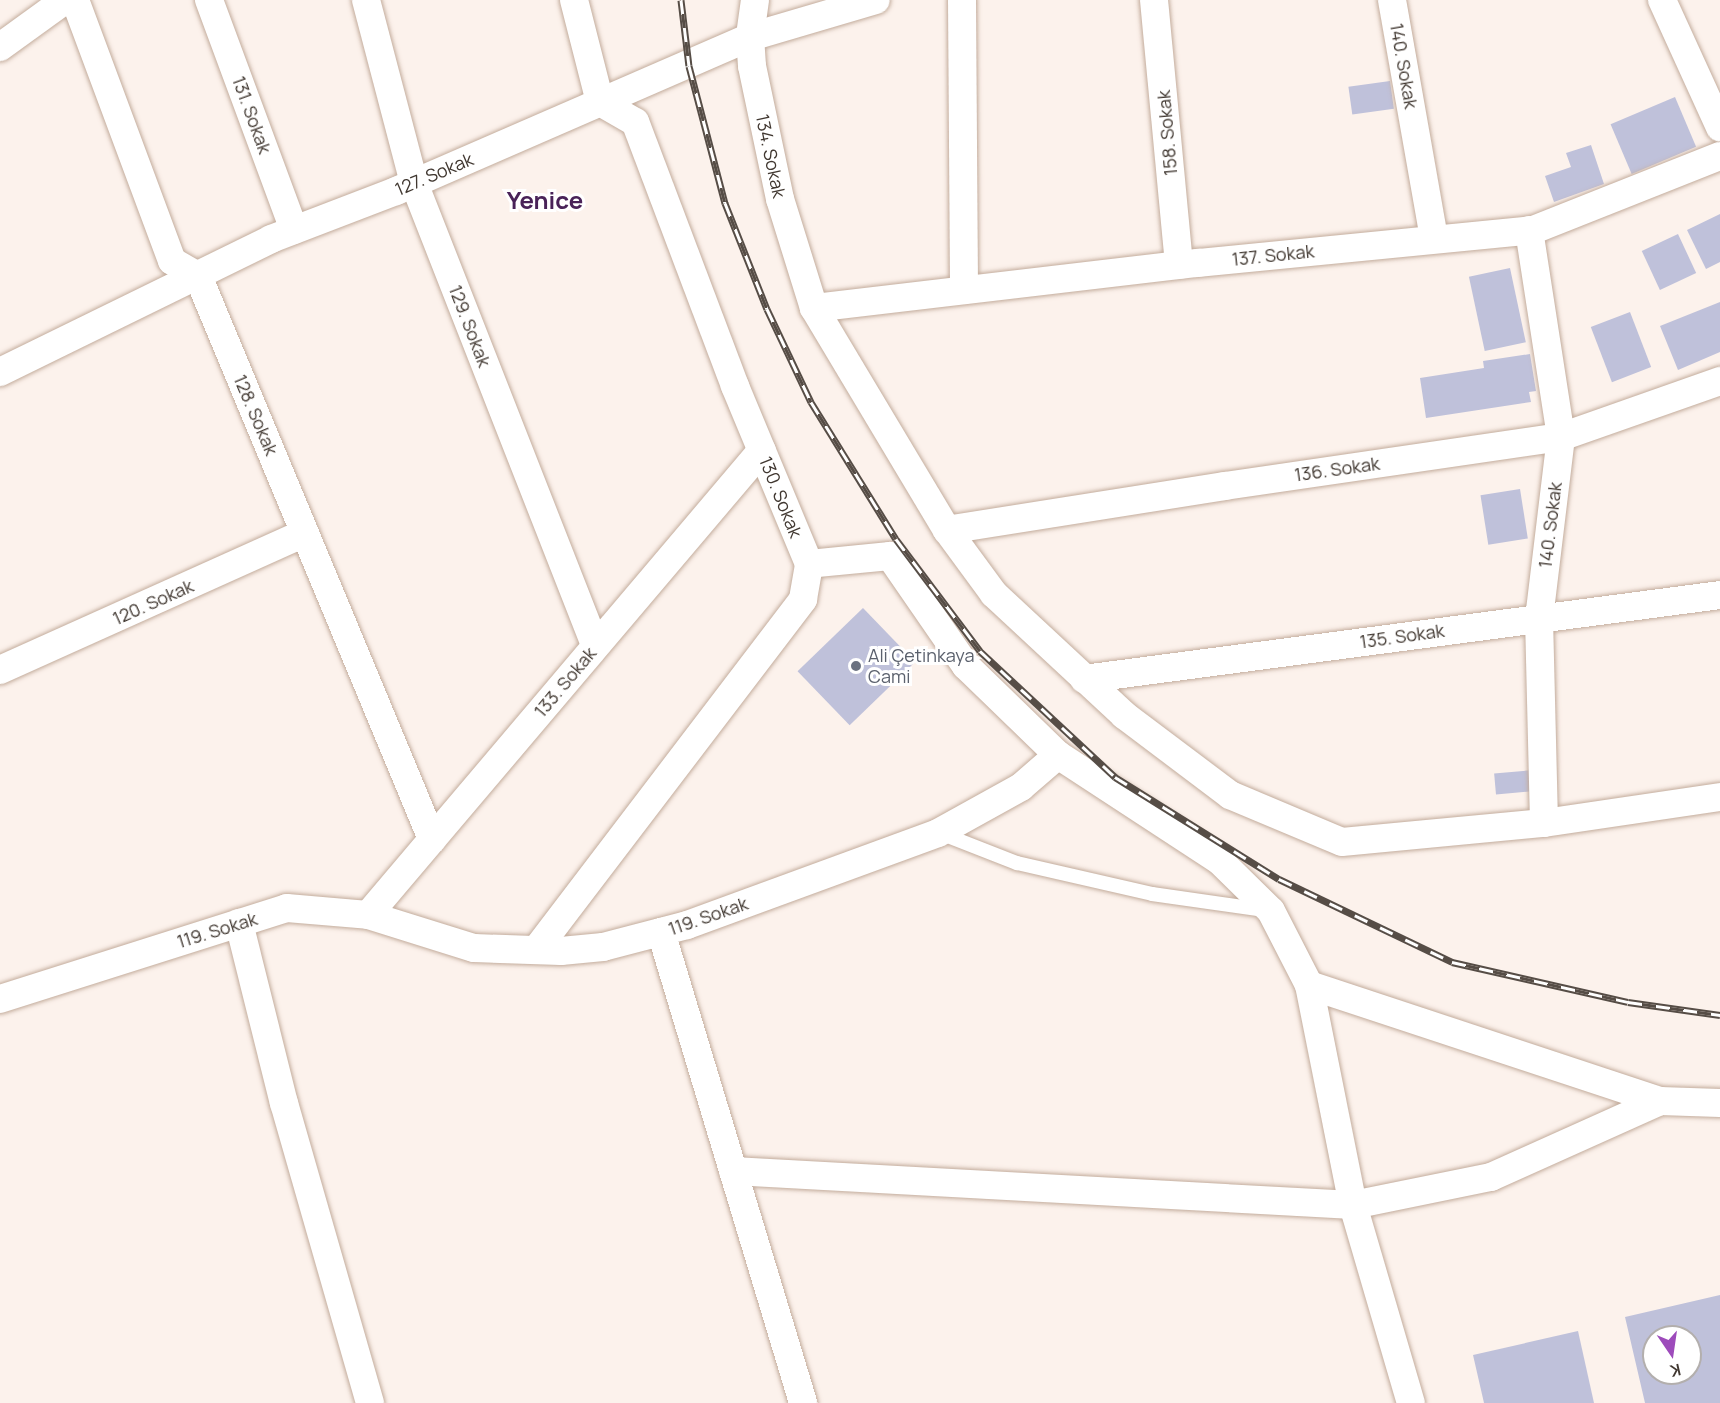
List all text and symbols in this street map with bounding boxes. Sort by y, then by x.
street label: 140. Sokak [1386,22,1422,110]
street label: 131. Sokak [228,73,276,157]
street label: 158. Sokak [1153,89,1181,177]
street label: 134. Sokak [752,112,790,200]
street label: 127. Sokak [392,148,476,200]
district label: Yenice [507,186,583,214]
street label: 137. Sokak [1231,240,1315,270]
street label: 129. Sokak [445,282,495,370]
street label: 128. Sokak [229,371,283,459]
street label: 136. Sokak [1293,452,1381,486]
street label: 130. Sokak [755,453,807,541]
street label: 140. Sokak [1534,481,1566,569]
street label: 120. Sokak [109,575,197,629]
street label: 135. Sokak [1358,619,1446,653]
street label: 133. Sokak [530,643,600,721]
place label: Ali Çetinkaya Cami [868,645,974,688]
marker: Ali Çetinkaya Cami [849,659,863,673]
street label: 119. Sokak [665,892,751,940]
street label: 119. Sokak [174,908,260,952]
north arrow [1642,1325,1702,1385]
text: K [1668,1359,1683,1382]

